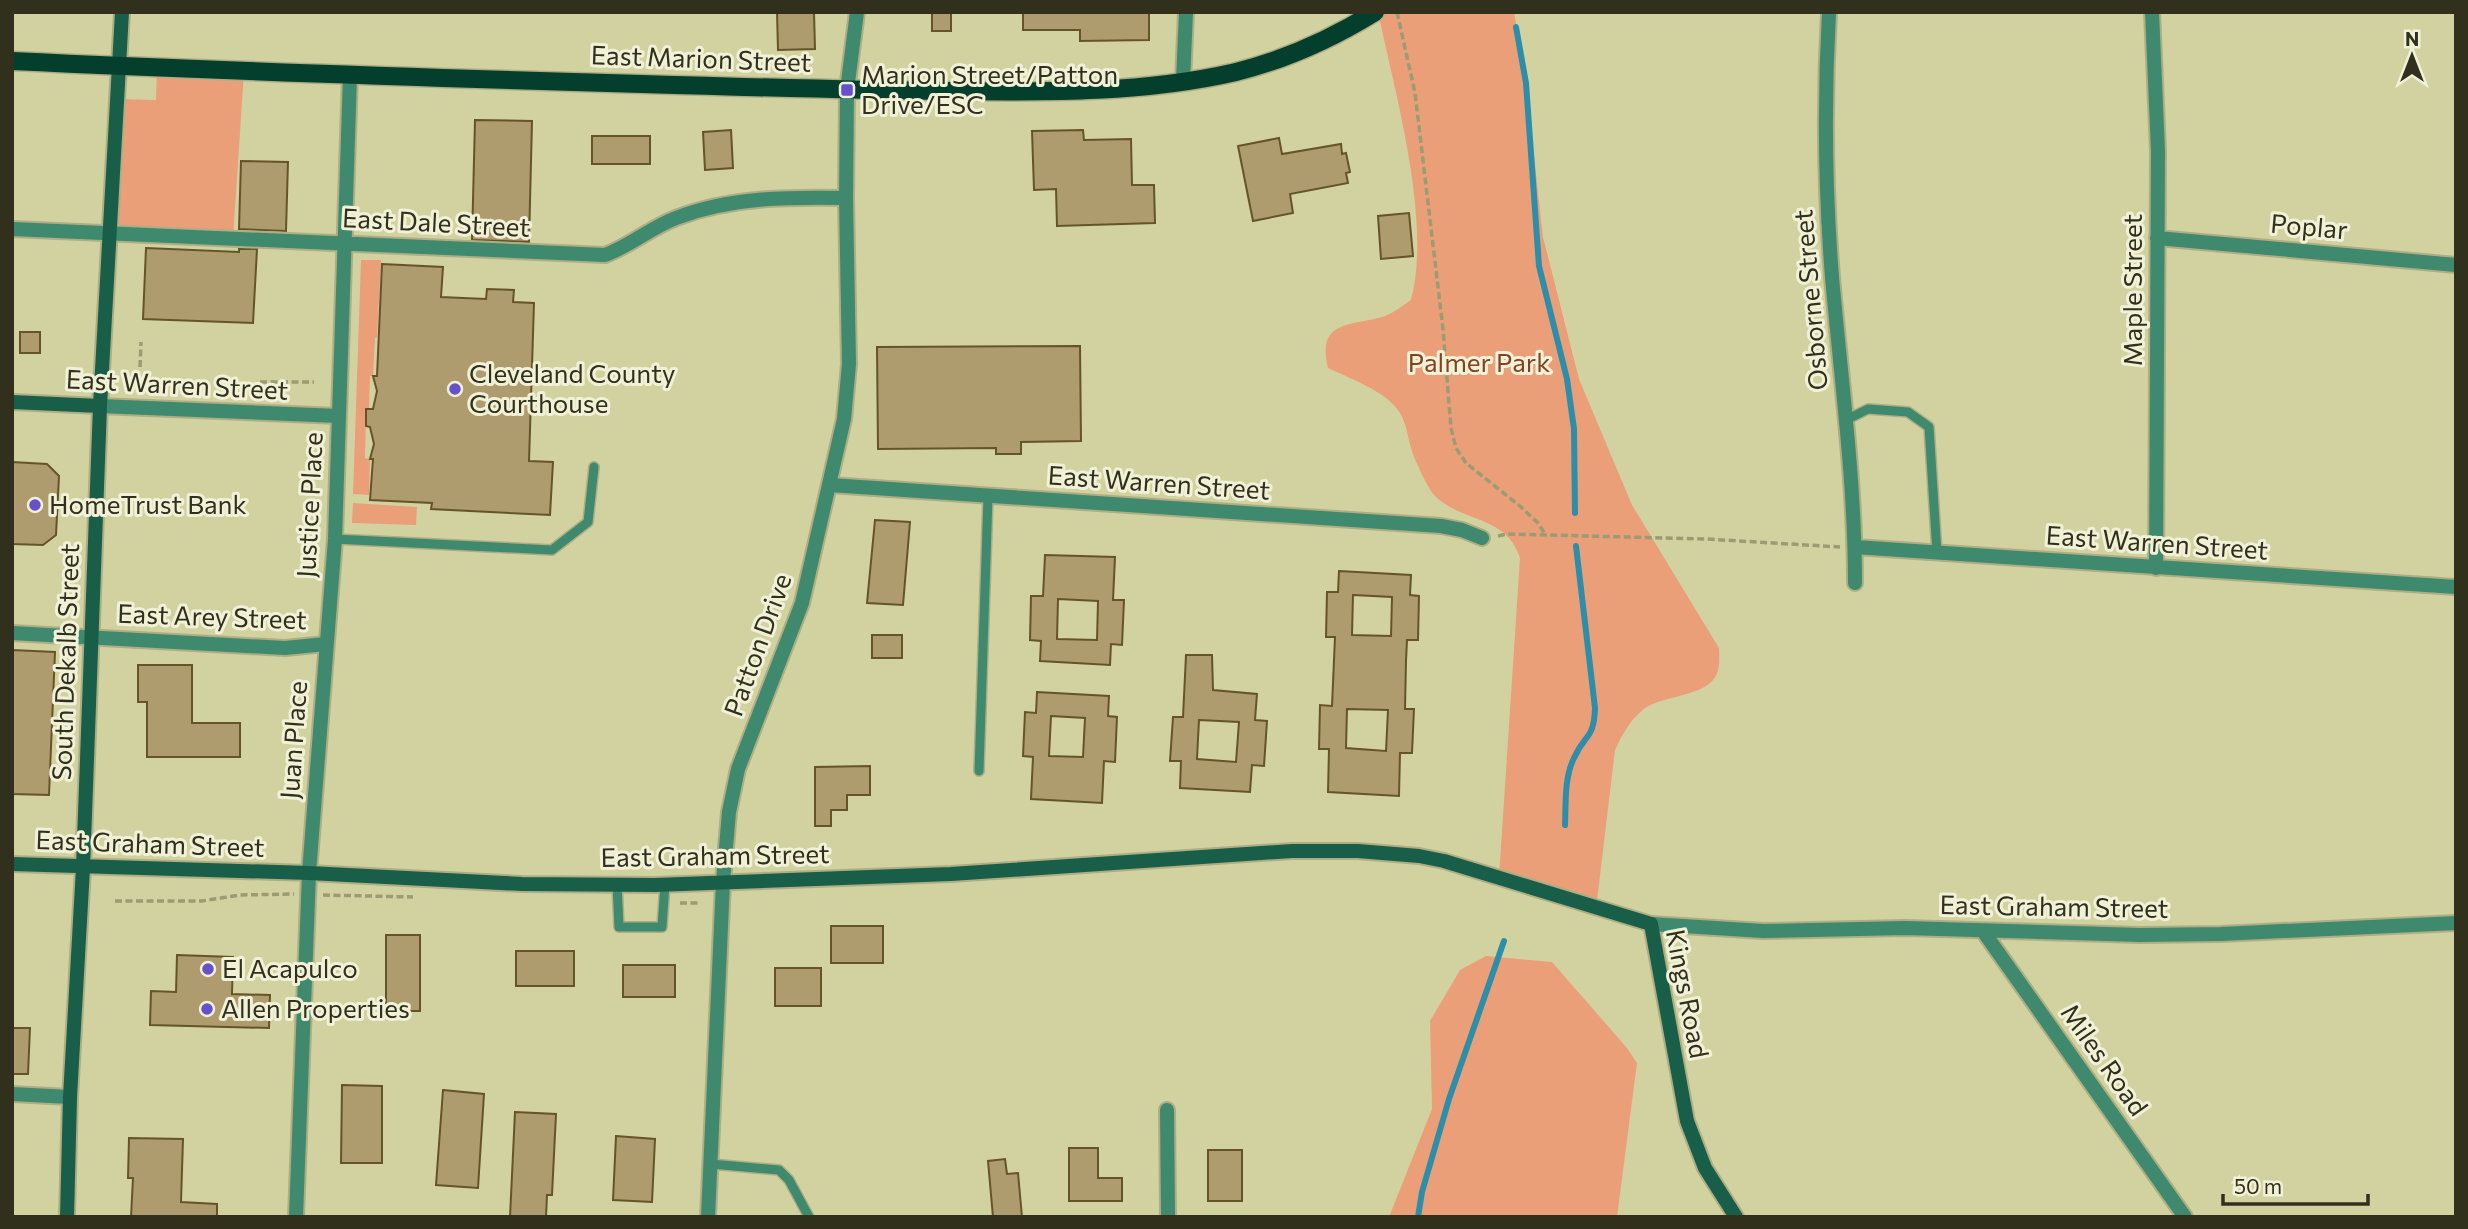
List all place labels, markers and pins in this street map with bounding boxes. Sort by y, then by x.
place label: Marion Street/Patton Drive/ESC [861,58,1118,119]
marker: Marion Street/Patton Drive/ESC [839,82,855,98]
place label: Cleveland County Courthouse [469,357,675,418]
marker: Cleveland County Courthouse [447,381,463,397]
place label: HomeTrust Bank [49,488,247,519]
marker: HomeTrust Bank [27,497,43,513]
place label: El Acapulco [222,952,358,983]
marker: El Acapulco [200,961,216,977]
place label: Allen Properties [221,992,410,1023]
marker: Allen Properties [199,1001,215,1017]

